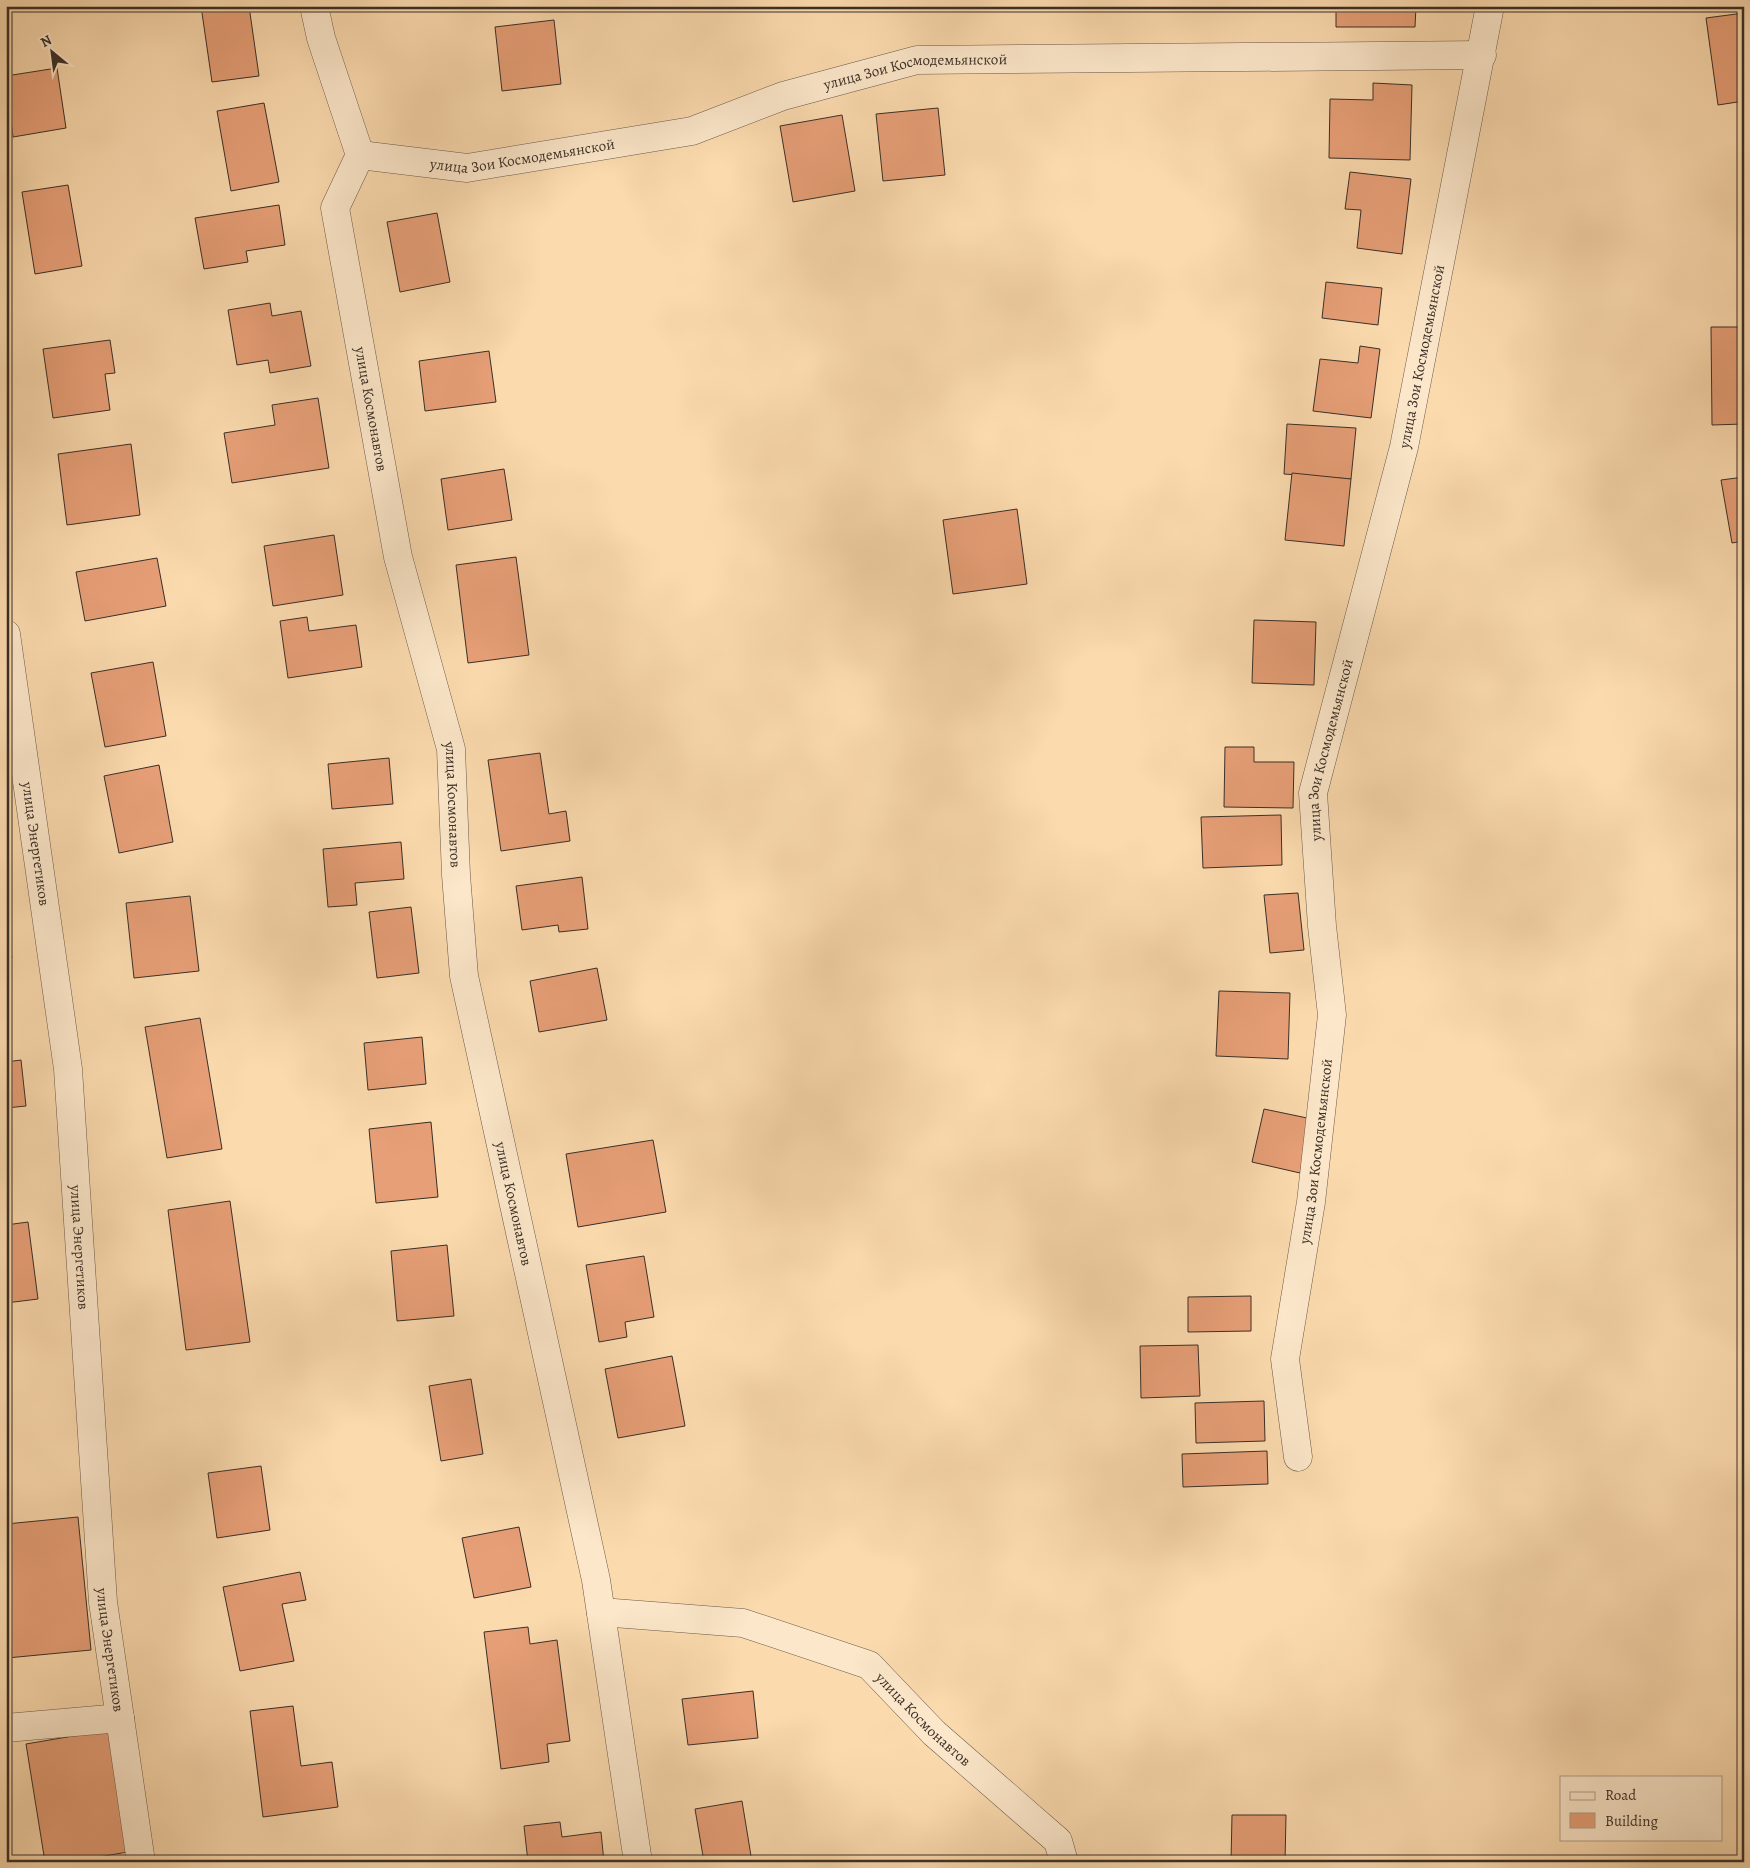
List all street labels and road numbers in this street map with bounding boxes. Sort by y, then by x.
street label: улица Зои Космодемьянской [820,49,1008,95]
street label: улица Зои Космодемьянской [428,134,616,178]
street label: улица Зои Космодемьянской [1394,263,1449,451]
street label: улица Космонавтов [350,344,392,473]
street label: улица Зои Космодемьянской [1303,657,1358,843]
street label: улица Космонавтов [439,738,466,868]
street label: улица Энергетиков [17,780,55,907]
street label: улица Зои Космодемьянской [1294,1057,1337,1246]
street label: улица Космонавтов [490,1139,537,1268]
street label: улица Энергетиков [66,1183,94,1310]
street label: улица Энергетиков [92,1586,129,1713]
street label: улица Космонавтов [870,1667,975,1771]

